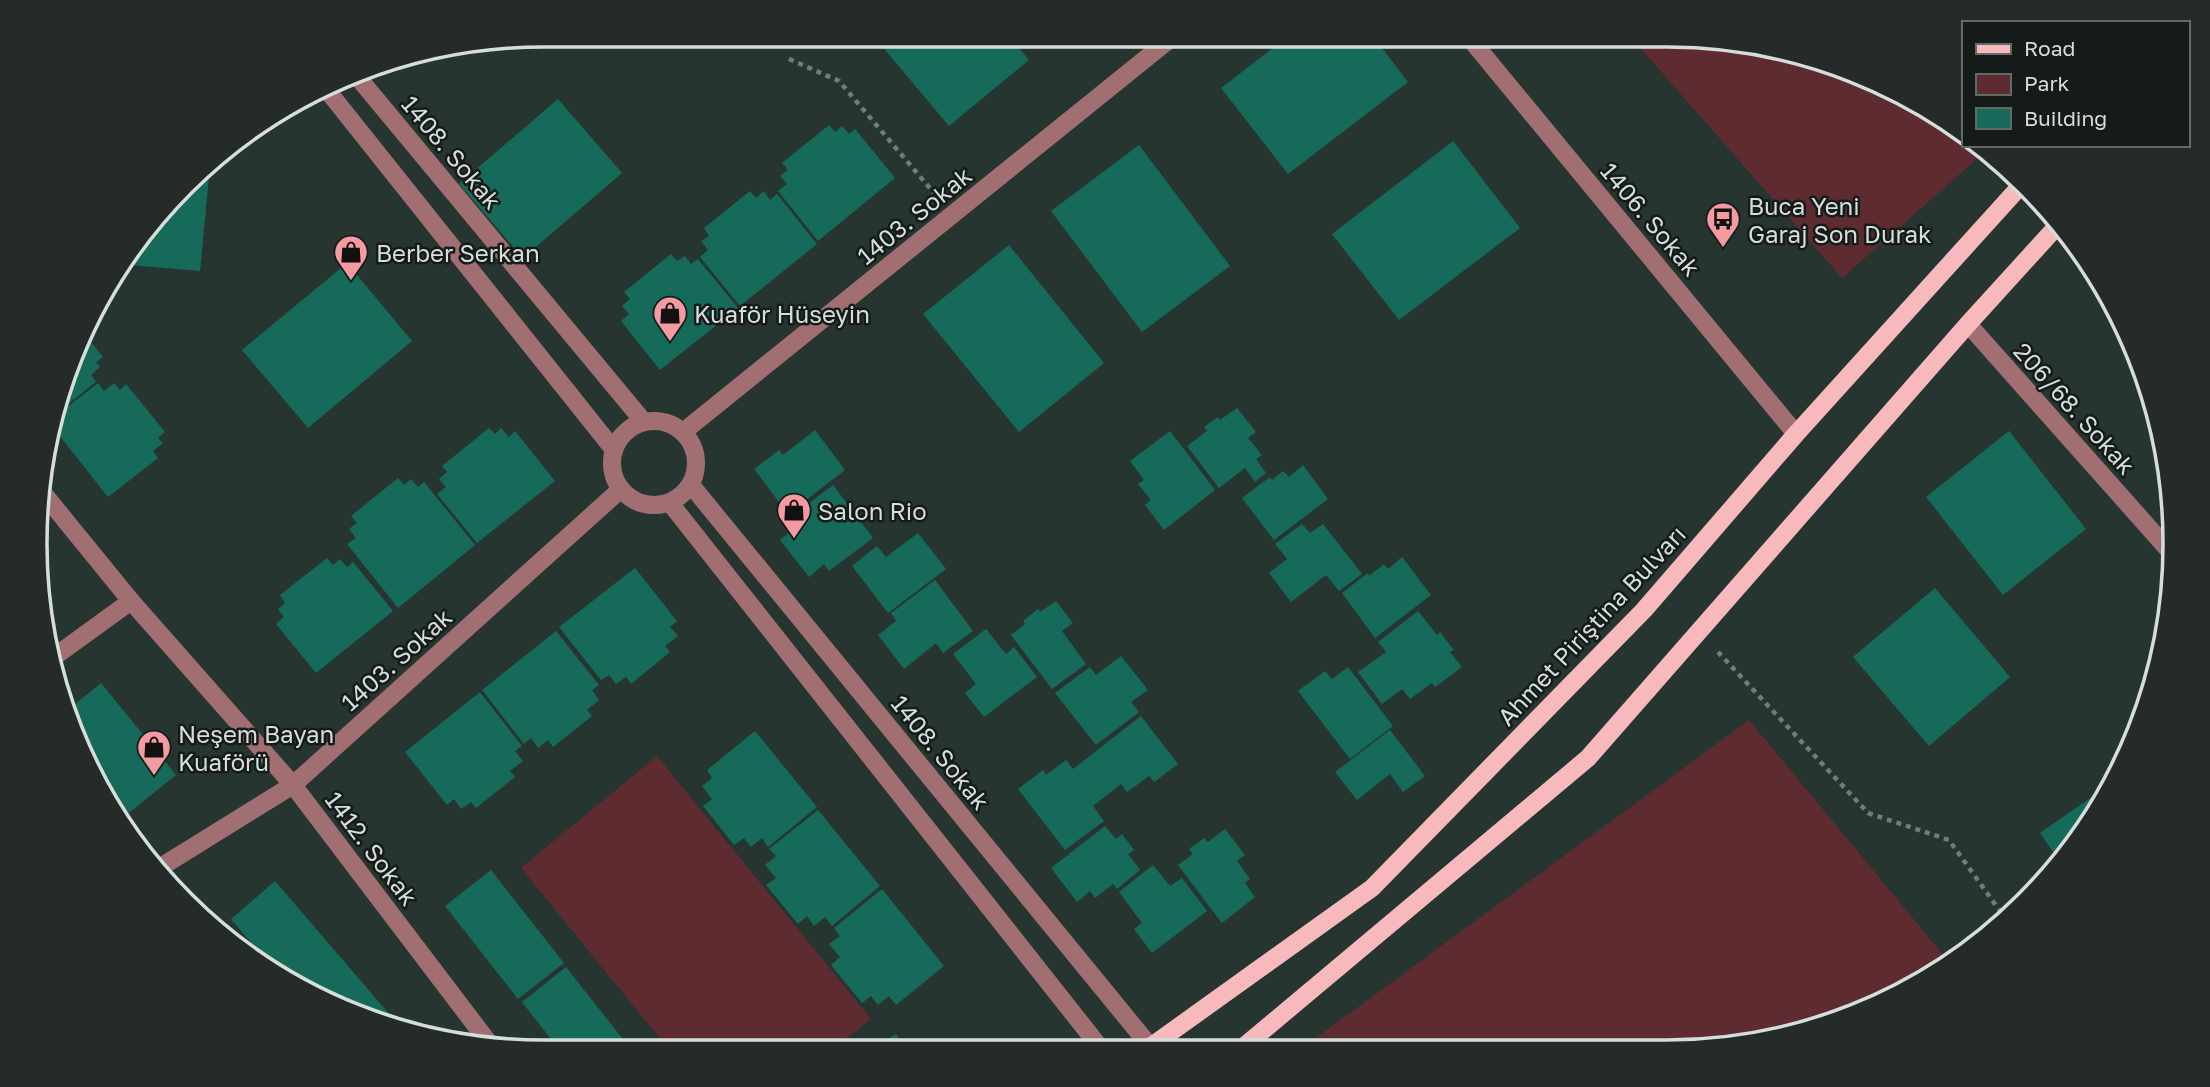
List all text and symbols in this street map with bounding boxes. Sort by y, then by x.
legend [1962,21,2189,147]
text: Road [2024,35,2075,61]
text: Park [2024,70,2070,96]
street label: 1408. Sokak [396,89,508,215]
text: Building [2024,105,2107,131]
street label: 1406. Sokak [1595,156,1707,282]
street label: 1403. Sokak [851,160,977,270]
place label: Buca Yeni Garaj Son Durak [1748,191,1932,248]
bus stop icon: Buca Yeni Garaj Son Durak [1704,200,1742,249]
shop icon: Berber Serkan [332,233,370,282]
place label: Berber Serkan [376,238,540,267]
shop icon: Kuaför Hüseyin [651,294,689,343]
place label: Kuaför Hüseyin [694,299,870,328]
street label: 206/68. Sokak [2008,336,2142,480]
shop icon: Salon Rio [775,491,813,540]
place label: Salon Rio [818,496,927,525]
street label: Ahmet Piriştina Bulvarı [1491,519,1691,731]
street label: 1403. Sokak [335,602,457,716]
street label: 1408. Sokak [886,689,996,815]
place label: Neşem Bayan Kuaförü [178,719,334,776]
shop icon: Neşem Bayan Kuaförü [135,728,173,777]
street label: 1412. Sokak [320,785,424,911]

